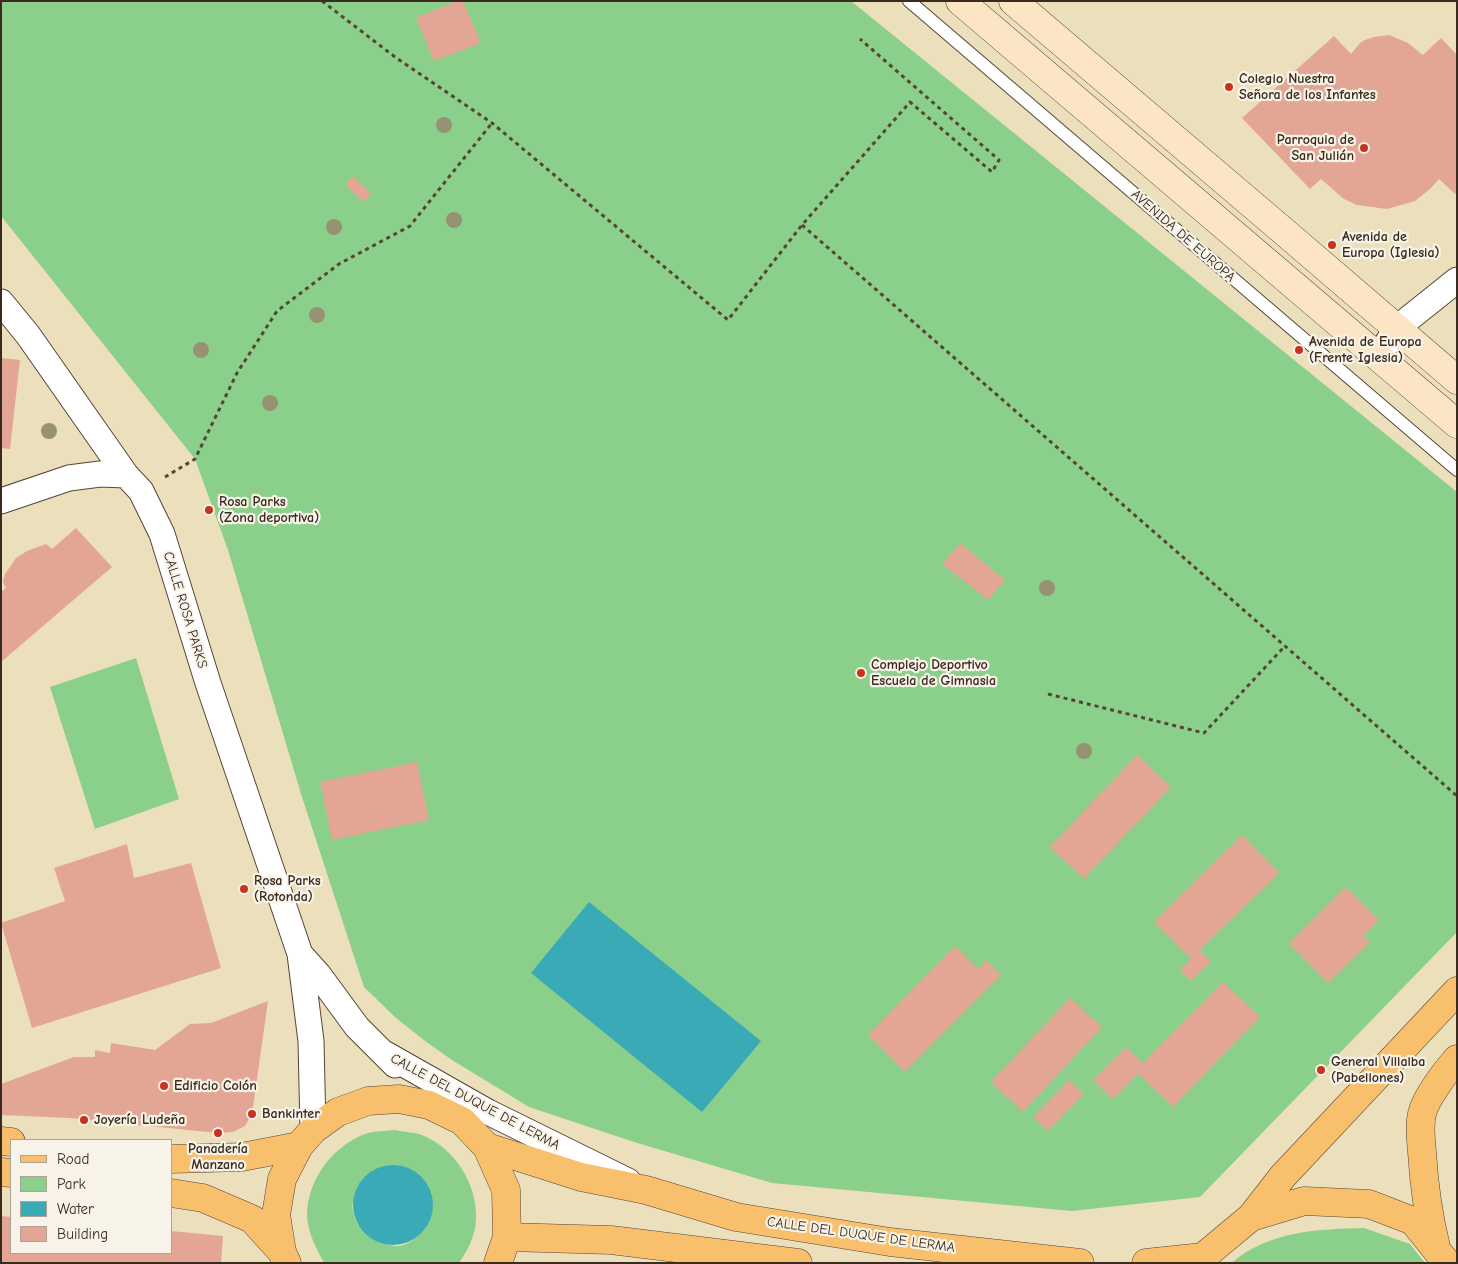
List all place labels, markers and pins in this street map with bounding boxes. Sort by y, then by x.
place label: Colegio Nuestra Señora de los Infantes [1239,71,1376,104]
marker: Colegio Nuestra Señora de los Infantes [1223,81,1235,93]
place label: Parroquia de San Julián [1277,132,1354,164]
marker: Parroquia de San Julián [1358,142,1370,154]
place label: Avenida de Europa (Iglesia) [1342,229,1440,262]
marker: Avenida de Europa (Iglesia) [1326,239,1338,251]
place label: Avenida de Europa (Frente Iglesia) [1309,334,1422,367]
marker: Avenida de Europa (Frente Iglesia) [1293,344,1305,356]
place label: Rosa Parks (Zona deportiva) [219,494,319,526]
marker: Rosa Parks (Zona deportiva) [203,504,215,516]
place label: Complejo Deportivo Escuela de Gimnasia [871,657,996,690]
marker: Complejo Deportivo Escuela de Gimnasia [855,667,867,679]
place label: Rosa Parks (Rotonda) [254,873,321,906]
marker: Rosa Parks (Rotonda) [238,883,250,895]
place label: General Villalba (Pabellones) [1331,1054,1425,1086]
marker: General Villalba (Pabellones) [1315,1064,1327,1076]
place label: Edificio Colón [174,1078,257,1094]
marker: Edificio Colón [158,1080,170,1092]
place label: Bankinter [262,1106,320,1122]
marker: Bankinter [246,1108,258,1120]
place label: Joyería Ludeña [94,1112,185,1128]
marker: Joyería Ludeña [78,1114,90,1126]
marker: Panadería Manzano [212,1127,224,1139]
place label: Panadería Manzano [188,1141,248,1174]

